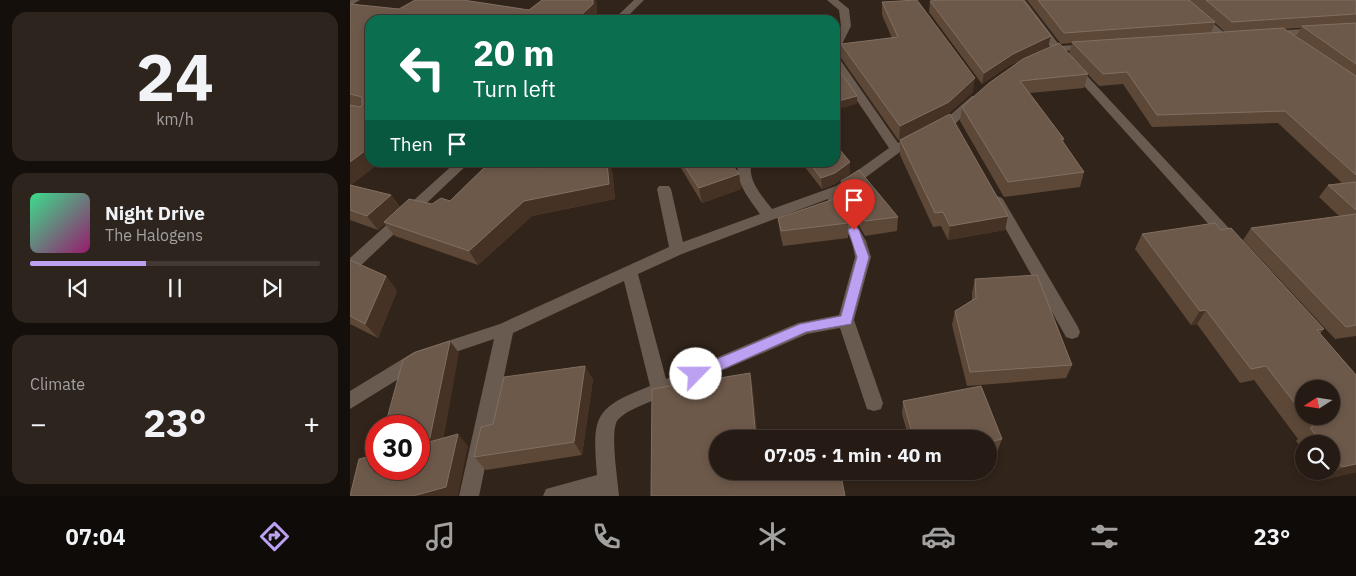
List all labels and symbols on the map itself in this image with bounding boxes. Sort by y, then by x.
pin [833,179,875,230]
position arrow [669,347,721,399]
north arrow [1295,380,1340,425]
speed limit sign: 30 [365,415,430,480]

